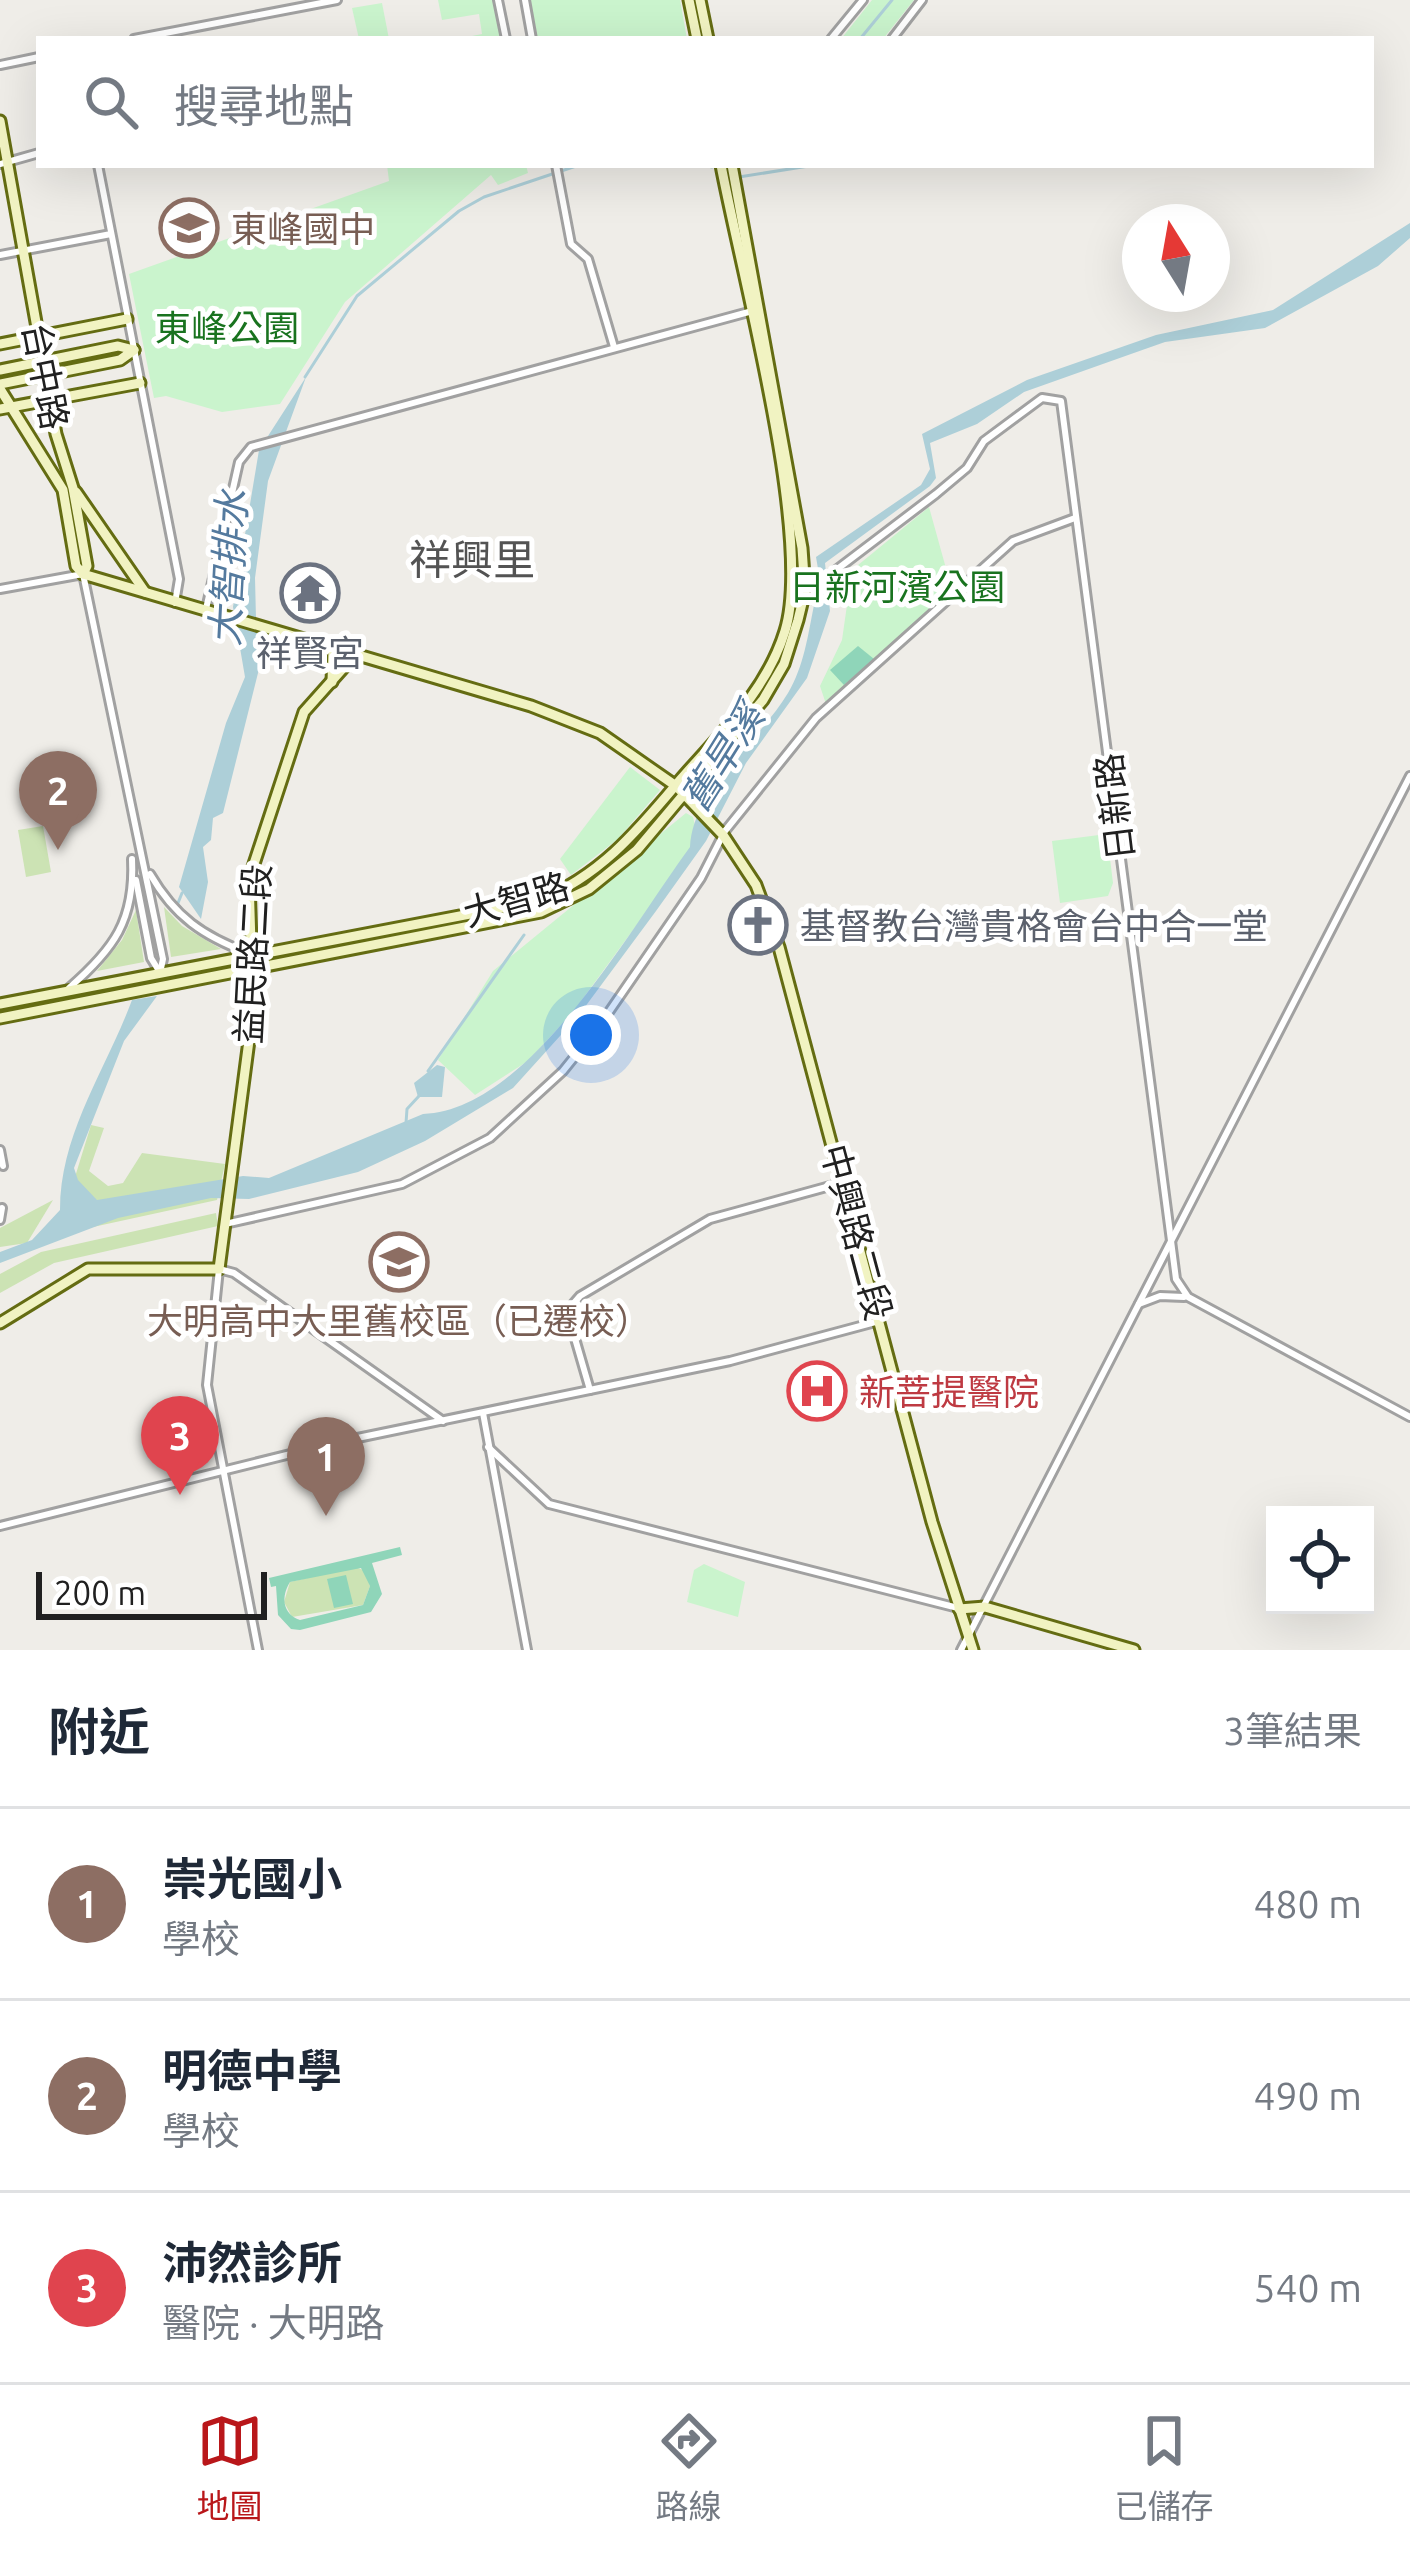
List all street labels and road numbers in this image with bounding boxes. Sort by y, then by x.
street label: 台中路 [16,319,76,433]
street label: 日新路 [1087,751,1141,863]
street label: 益民路二段 [227,863,277,1045]
street label: 大智路 [458,864,574,934]
street label: 中興路二段 [814,1140,900,1324]

